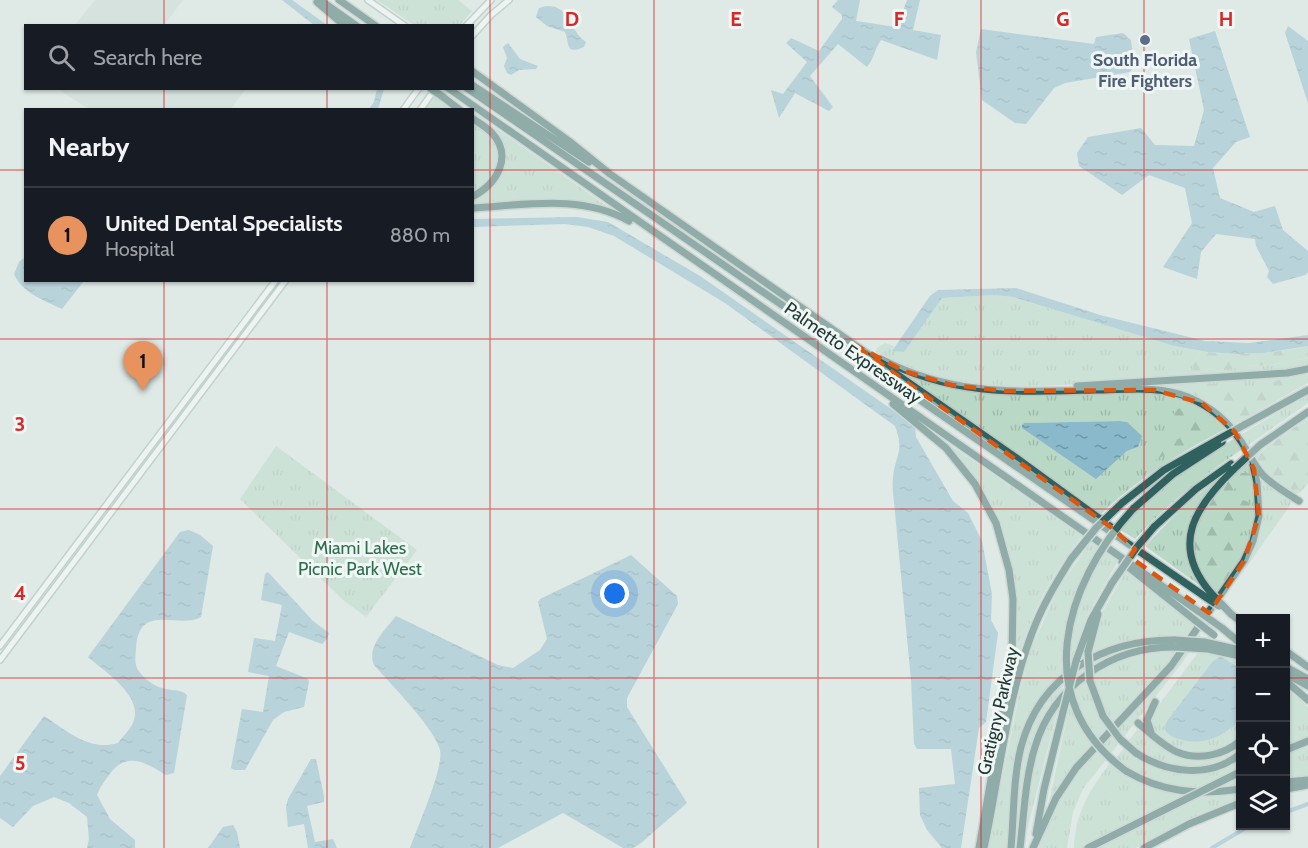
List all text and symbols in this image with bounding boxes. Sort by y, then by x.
text: D [565,7,579,31]
text: E [730,7,742,31]
text: F [894,7,905,31]
text: G [1056,7,1070,31]
text: H [1219,7,1233,31]
search box [24,24,474,90]
marker: South Florida Fire Fighters [1138,33,1152,47]
icon: search [45,41,78,74]
text: Search here [93,44,202,71]
place label: South Florida Fire Fighters [1093,49,1197,92]
text: Nearby [48,131,129,163]
text: United Dental Specialists [105,210,343,237]
text: 1 [64,223,71,247]
text: 880 m [390,223,450,247]
text: Hospital [105,237,175,261]
street label: Palmetto Expressway [780,297,926,409]
pin: 1 [124,342,162,391]
text: 3 [15,412,25,436]
park label: Miami Lakes Picnic Park West [298,537,422,580]
your location [600,579,629,608]
text: 4 [14,581,26,605]
map controls [1236,614,1290,830]
button: + [1236,614,1290,668]
street label: Gratigny Parkway [973,645,1023,777]
button: − [1236,668,1290,722]
button: locate [1236,722,1290,776]
text: 5 [15,751,25,775]
button: layers [1236,776,1290,830]

